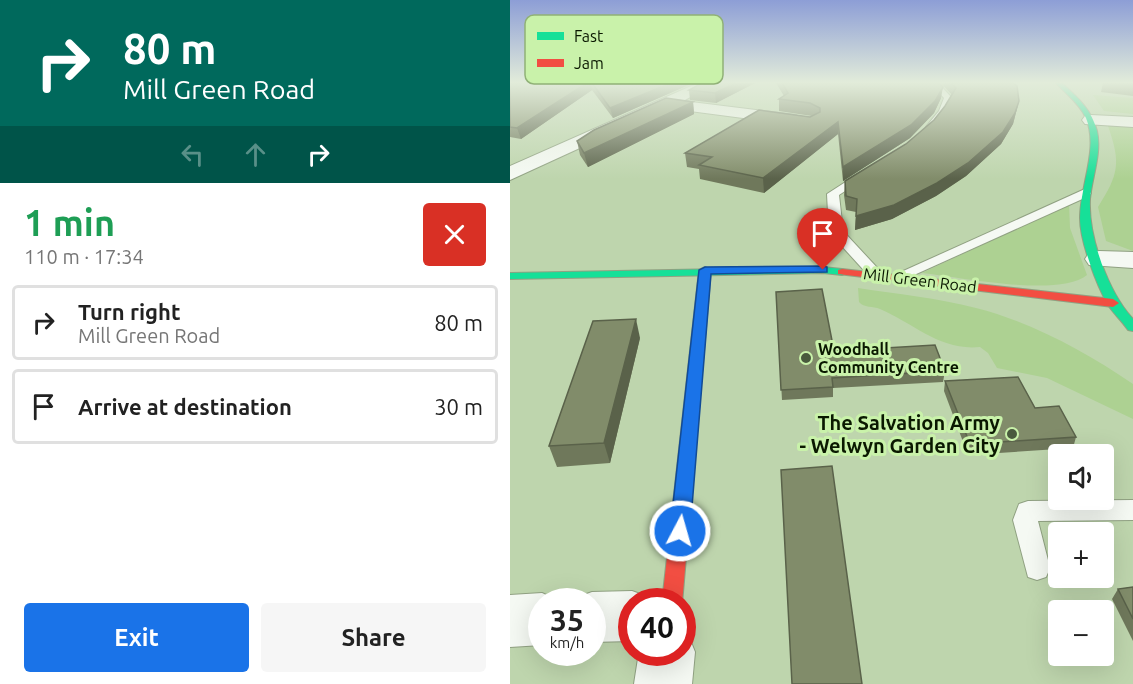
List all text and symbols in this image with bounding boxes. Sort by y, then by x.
legend [525,15,723,84]
icon: right [24,24,102,102]
text: 80 m [123,25,217,72]
text: Fast [574,27,604,45]
text: Jam [574,54,604,72]
text: Mill Green Road [123,74,315,104]
icon: left [176,138,209,171]
icon: ahead [239,138,272,171]
icon: right [302,138,335,171]
text: 1 min [24,202,115,243]
button: close [423,203,486,266]
pin [797,208,848,270]
icon: arrive [806,217,839,250]
text: 110 m · 17:34 [24,245,144,268]
street label: Mill Green Road [862,264,978,296]
text: Turn right [78,299,180,324]
icon: right [27,306,60,339]
text: 80 m [434,310,483,335]
text: Mill Green Road [78,324,220,347]
place label: Woodhall Community Centre [818,340,959,376]
marker: Woodhall Community Centre [799,351,813,365]
icon: arrive [27,390,60,423]
text: Arrive at destination [78,394,292,419]
text: 30 m [434,394,483,419]
place label: The Salvation Army - Welwyn Garden City [800,411,1000,457]
marker: The Salvation Army - Welwyn Garden City [1005,427,1019,441]
map controls [1048,444,1114,666]
button: sound [1048,444,1114,510]
position arrow [648,499,712,563]
button: + [1048,522,1114,588]
speed limit sign: 40 [618,588,696,666]
button: − [1048,600,1114,666]
button: Exit [24,603,249,672]
button: Share [261,603,486,672]
text: 35 [550,603,584,637]
text: km/h [550,634,584,651]

